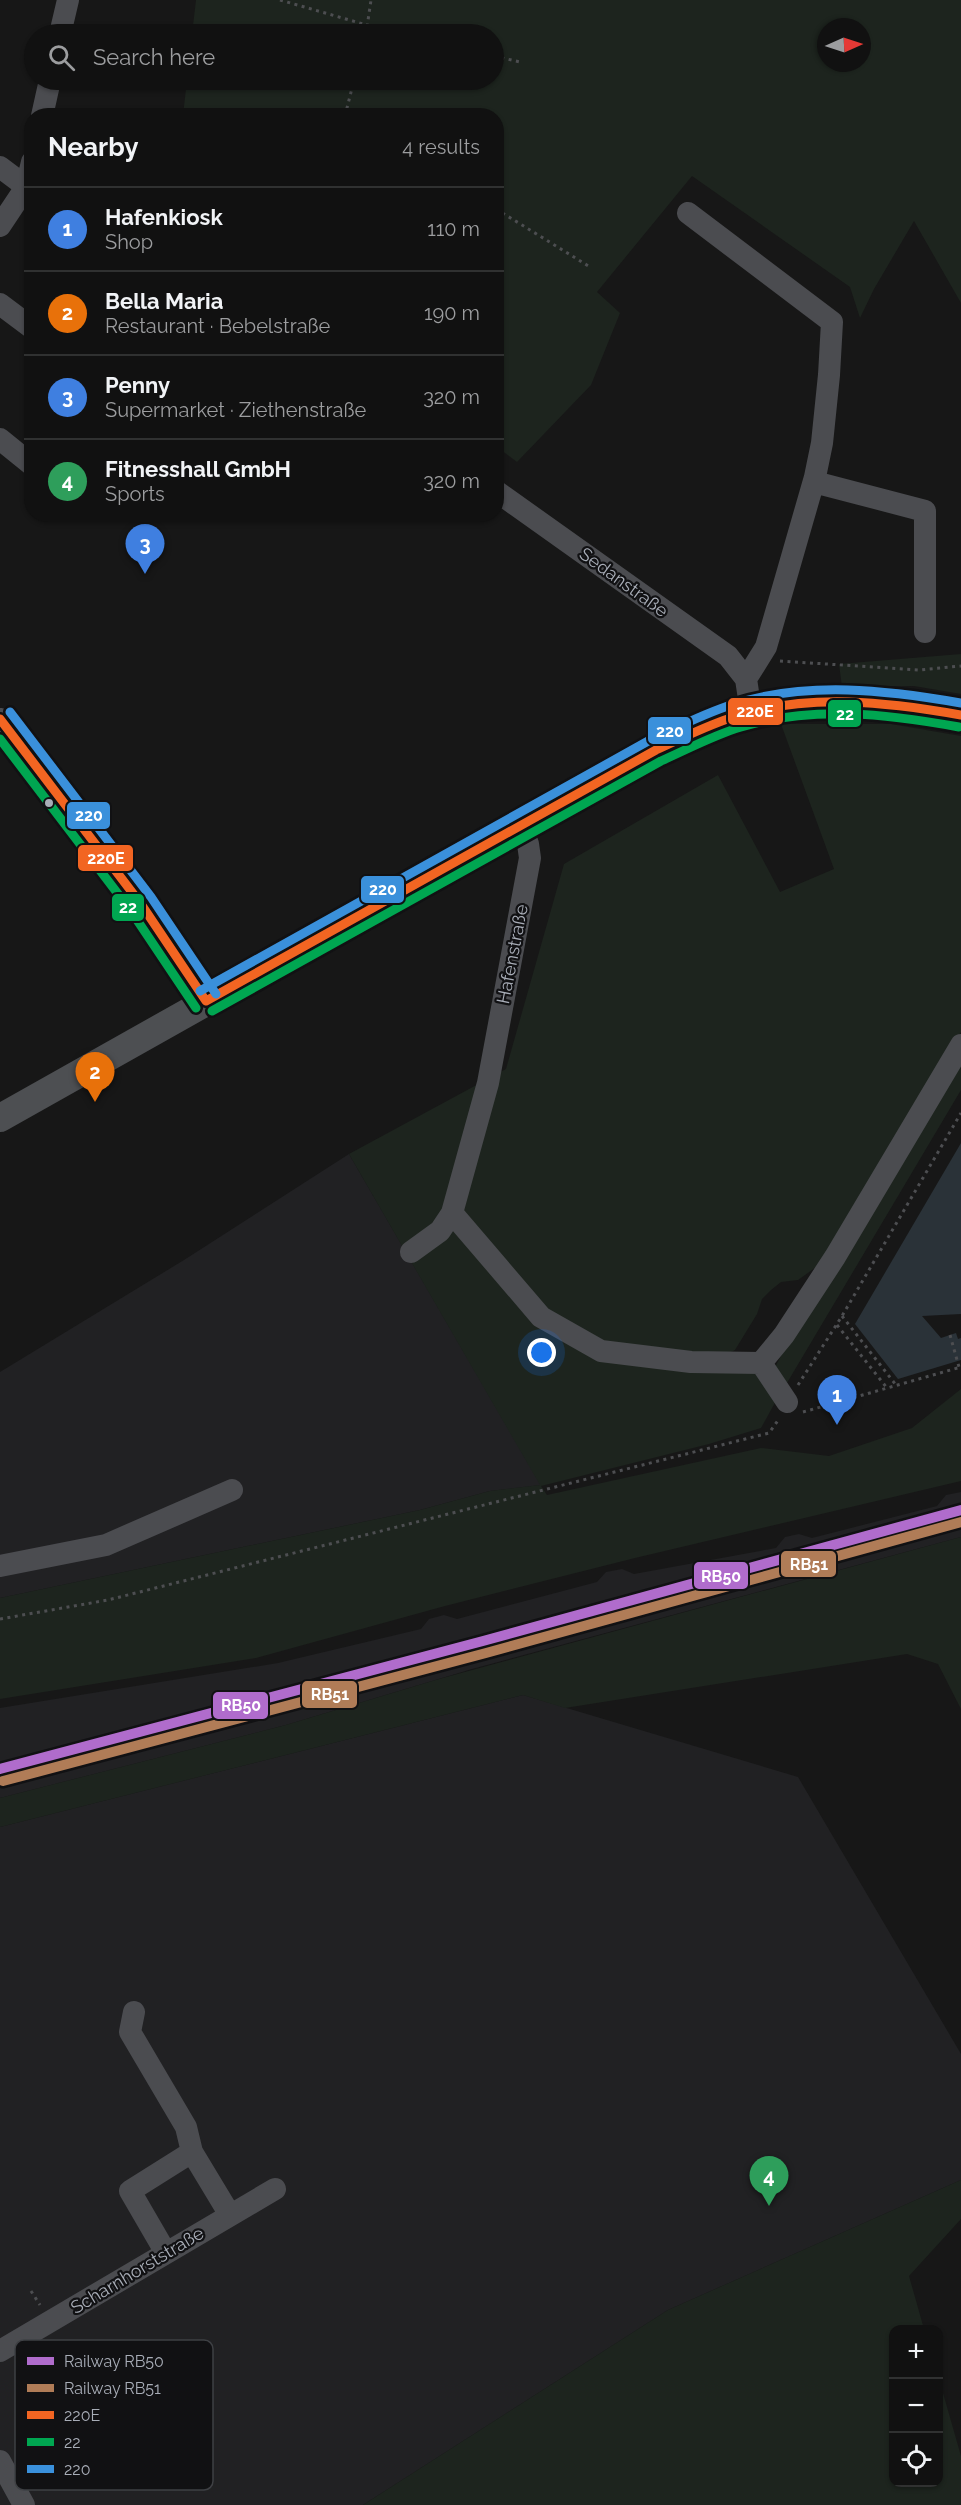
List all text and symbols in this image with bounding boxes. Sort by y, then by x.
north arrow [817,18,871,72]
search box [24,24,504,90]
icon: search [45,41,78,74]
text: Search here [93,44,215,70]
text: Nearby [48,132,138,162]
text: 4 results [402,135,480,159]
text: Hafenkiosk [105,204,223,230]
text: 1 [63,217,72,241]
text: 110 m [427,217,480,241]
text: Shop [105,230,153,254]
text: Bella Maria [105,288,223,314]
text: 2 [62,301,73,325]
text: 190 m [424,301,480,325]
text: Restaurant · Bebelstraße [105,314,330,338]
text: Penny [105,372,170,398]
text: 3 [62,385,73,409]
text: 320 m [423,385,480,409]
text: Supermarket · Ziethenstraße [105,398,366,422]
text: Fitnesshall GmbH [105,456,291,482]
text: 4 [62,469,73,493]
text: 320 m [423,469,480,493]
text: Sports [105,482,165,506]
pin: 3 [126,524,164,574]
street label: Sedanstraße [576,543,673,621]
line badge: 220E [727,697,784,726]
line badge: 22 [827,699,862,728]
text: 220E [736,702,774,721]
text: 22 [836,705,854,724]
line badge: 220 [647,716,692,745]
text: 220 [656,722,684,741]
unlabelled marker [43,797,55,809]
line badge: 220 [66,801,111,830]
text: 220 [75,806,103,825]
line badge: 220E [77,844,134,872]
text: 220E [87,849,125,868]
line badge: 220 [360,875,405,904]
text: 220 [369,880,397,899]
line badge: 22 [111,893,145,922]
text: 22 [119,898,137,917]
street label: Hafenstraße [492,902,532,1006]
pin: 2 [76,1052,115,1102]
your location [527,1338,556,1367]
pin: 1 [818,1376,856,1425]
line badge: RB51 [780,1550,837,1578]
text: RB51 [790,1555,828,1574]
line badge: RB50 [693,1561,749,1590]
text: RB50 [701,1567,741,1586]
line badge: RB51 [301,1680,358,1709]
text: RB51 [311,1685,349,1704]
line badge: RB50 [212,1691,269,1720]
text: RB50 [221,1696,261,1715]
pin: 4 [750,2156,788,2206]
street label: Scharnhorststraße [67,2222,208,2318]
map controls [889,2325,943,2487]
button: + [889,2325,943,2379]
legend [15,2340,213,2490]
text: Railway RB50 [64,2352,164,2371]
text: Railway RB51 [64,2379,161,2398]
button: − [889,2379,943,2433]
text: 220E [64,2406,100,2425]
text: 22 [64,2433,81,2452]
button: locate [889,2433,943,2487]
text: 220 [64,2460,90,2479]

